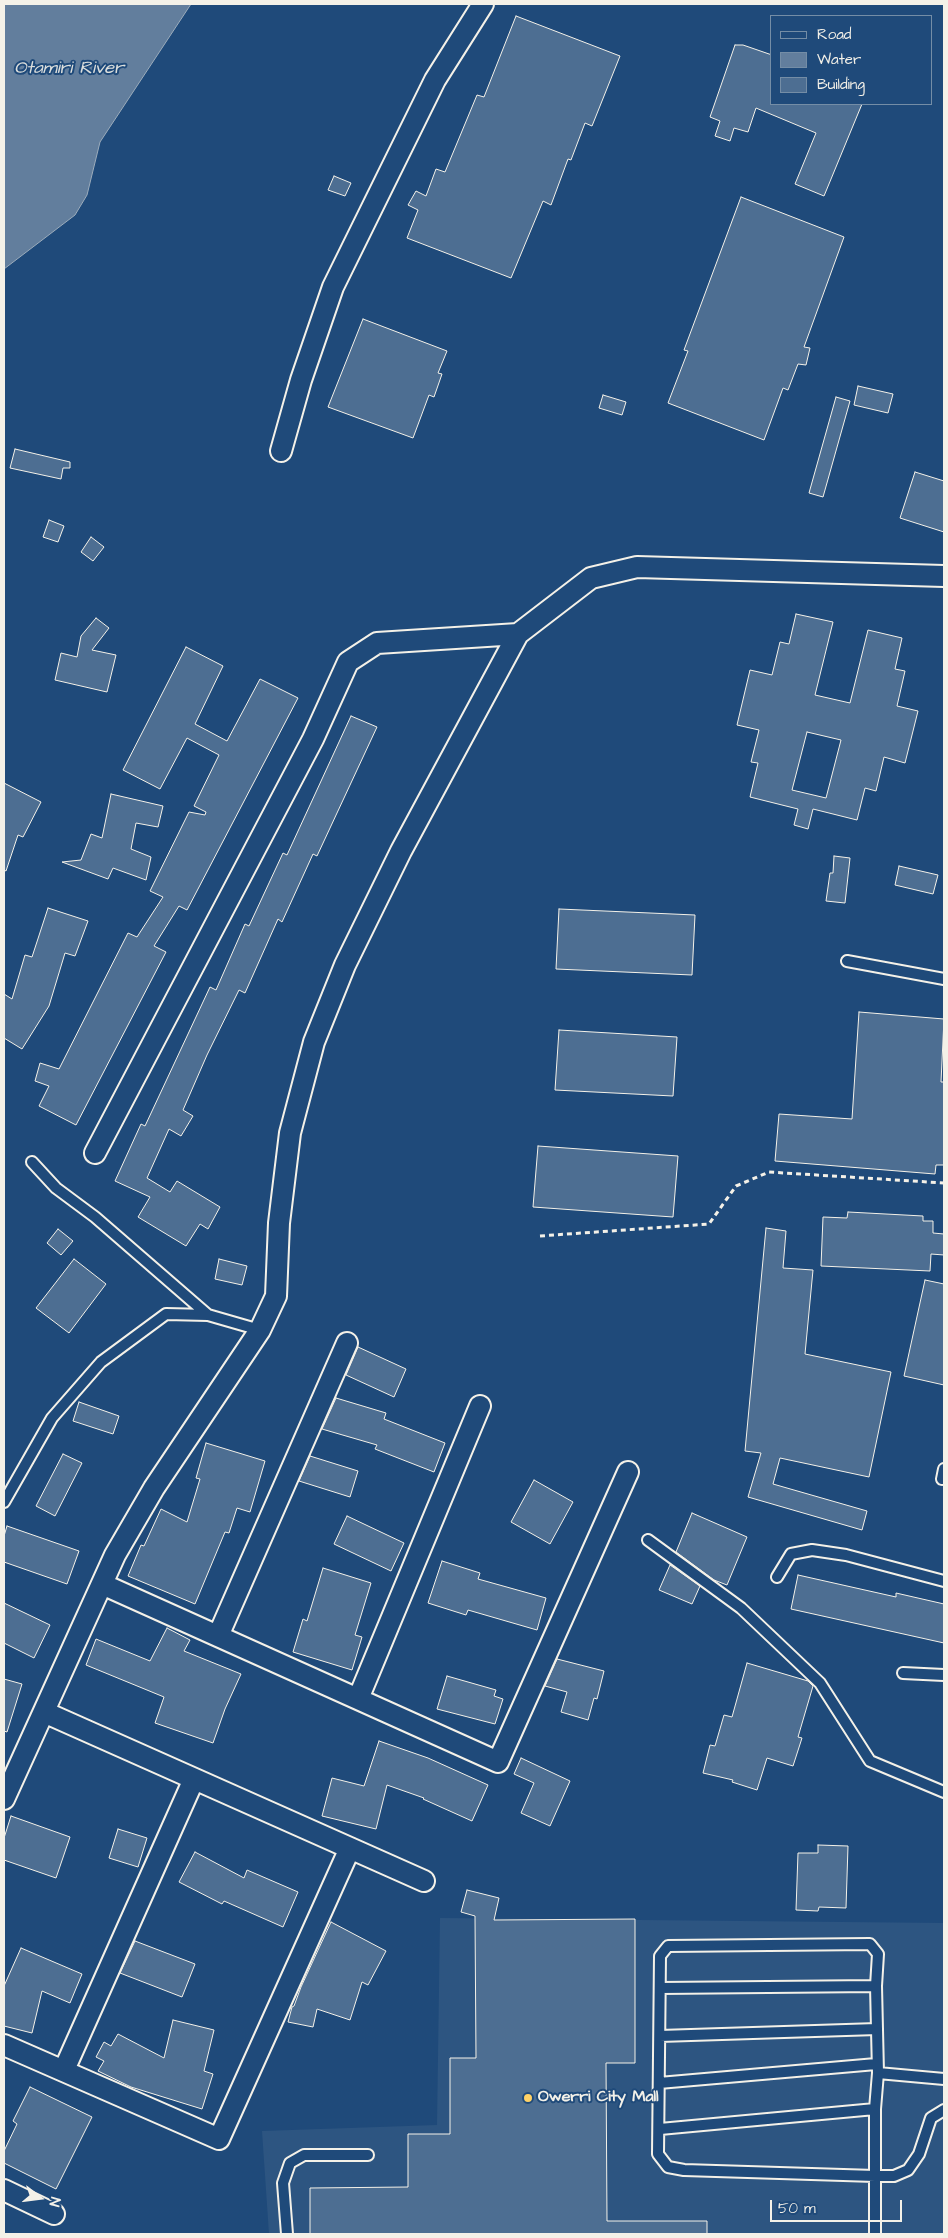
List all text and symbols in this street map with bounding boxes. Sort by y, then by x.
legend [770,15,933,105]
text: Road [817,24,851,45]
text: Water [817,49,861,70]
water label: Otamiri River [14,58,124,80]
text: Building [817,74,865,95]
place label: Owerri City Mall [538,2088,659,2108]
marker: Owerri City Mall [522,2092,534,2104]
north arrow [15,2173,65,2223]
scale bar [773,2190,906,2222]
text: N [44,2195,65,2209]
text: 50 m [778,2198,816,2219]

